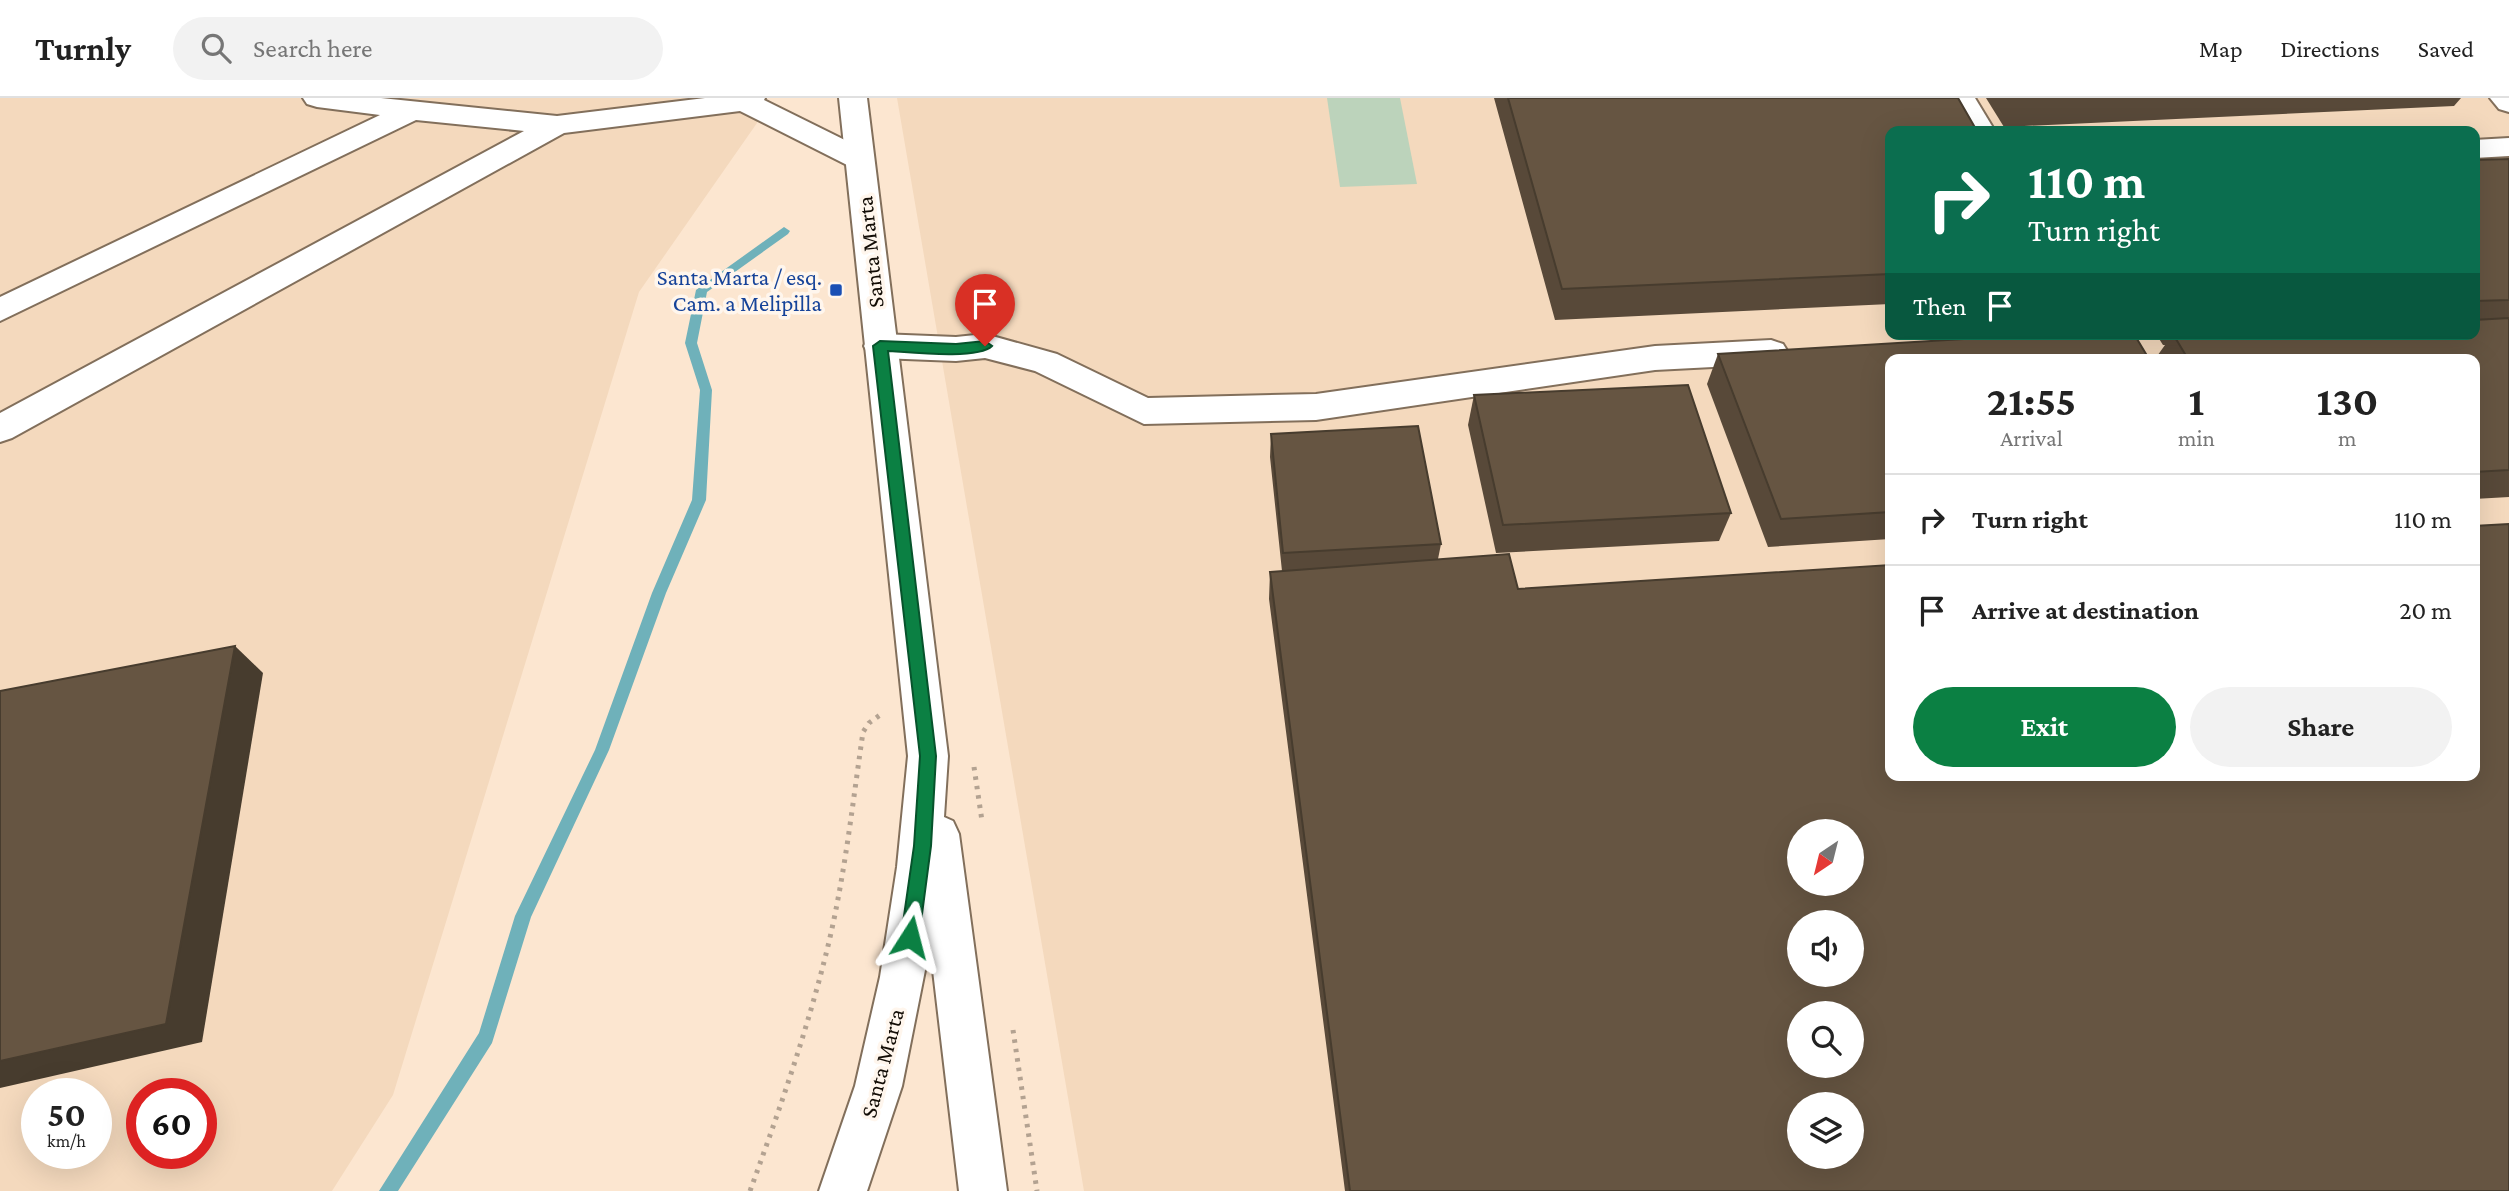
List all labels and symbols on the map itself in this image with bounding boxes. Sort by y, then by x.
street label: Santa Marta [851,194,889,309]
place label: Santa Marta / esq. Cam. a Melipilla [657,264,822,316]
pin [955,274,1015,346]
marker: Santa Marta / esq. Cam. a Melipilla [828,282,844,298]
north arrow [1787,819,1864,896]
position arrow [873,900,947,974]
street label: Santa Marta [855,1005,909,1121]
speed limit sign: 60 [126,1078,217,1169]

